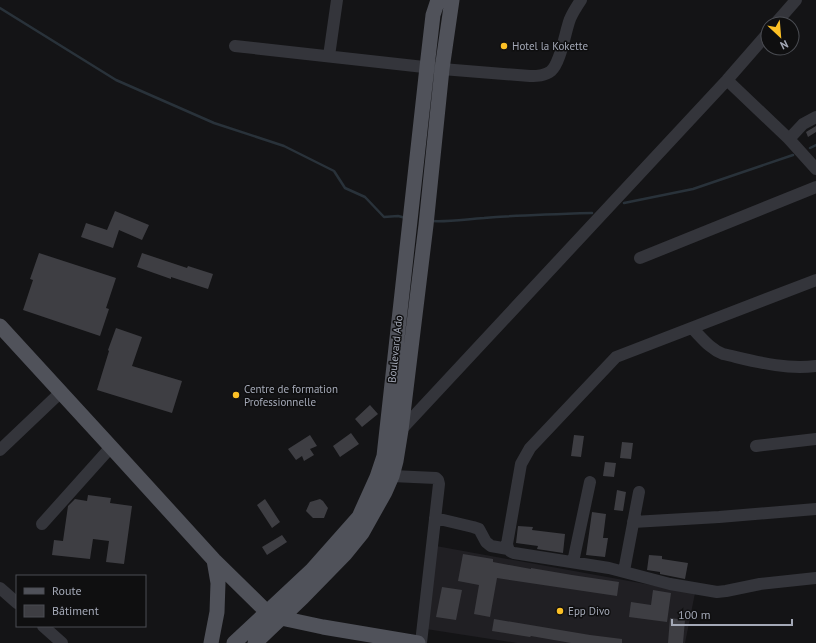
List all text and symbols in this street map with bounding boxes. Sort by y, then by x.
north arrow [760,16,800,56]
text: N [778,37,791,53]
place label: Hotel la Kokette [512,39,588,53]
marker: Hotel la Kokette [499,41,509,51]
street label: Boulevard Ado [384,314,406,384]
place label: Centre de formation Professionnelle [244,382,338,409]
marker: Centre de formation Professionnelle [231,390,241,400]
legend [16,575,146,627]
text: Route [52,583,82,598]
scale bar [672,601,792,627]
text: Bâtiment [52,603,99,618]
place label: Epp Divo [568,604,610,618]
marker: Epp Divo [555,606,565,616]
text: 100 m [678,607,711,622]

